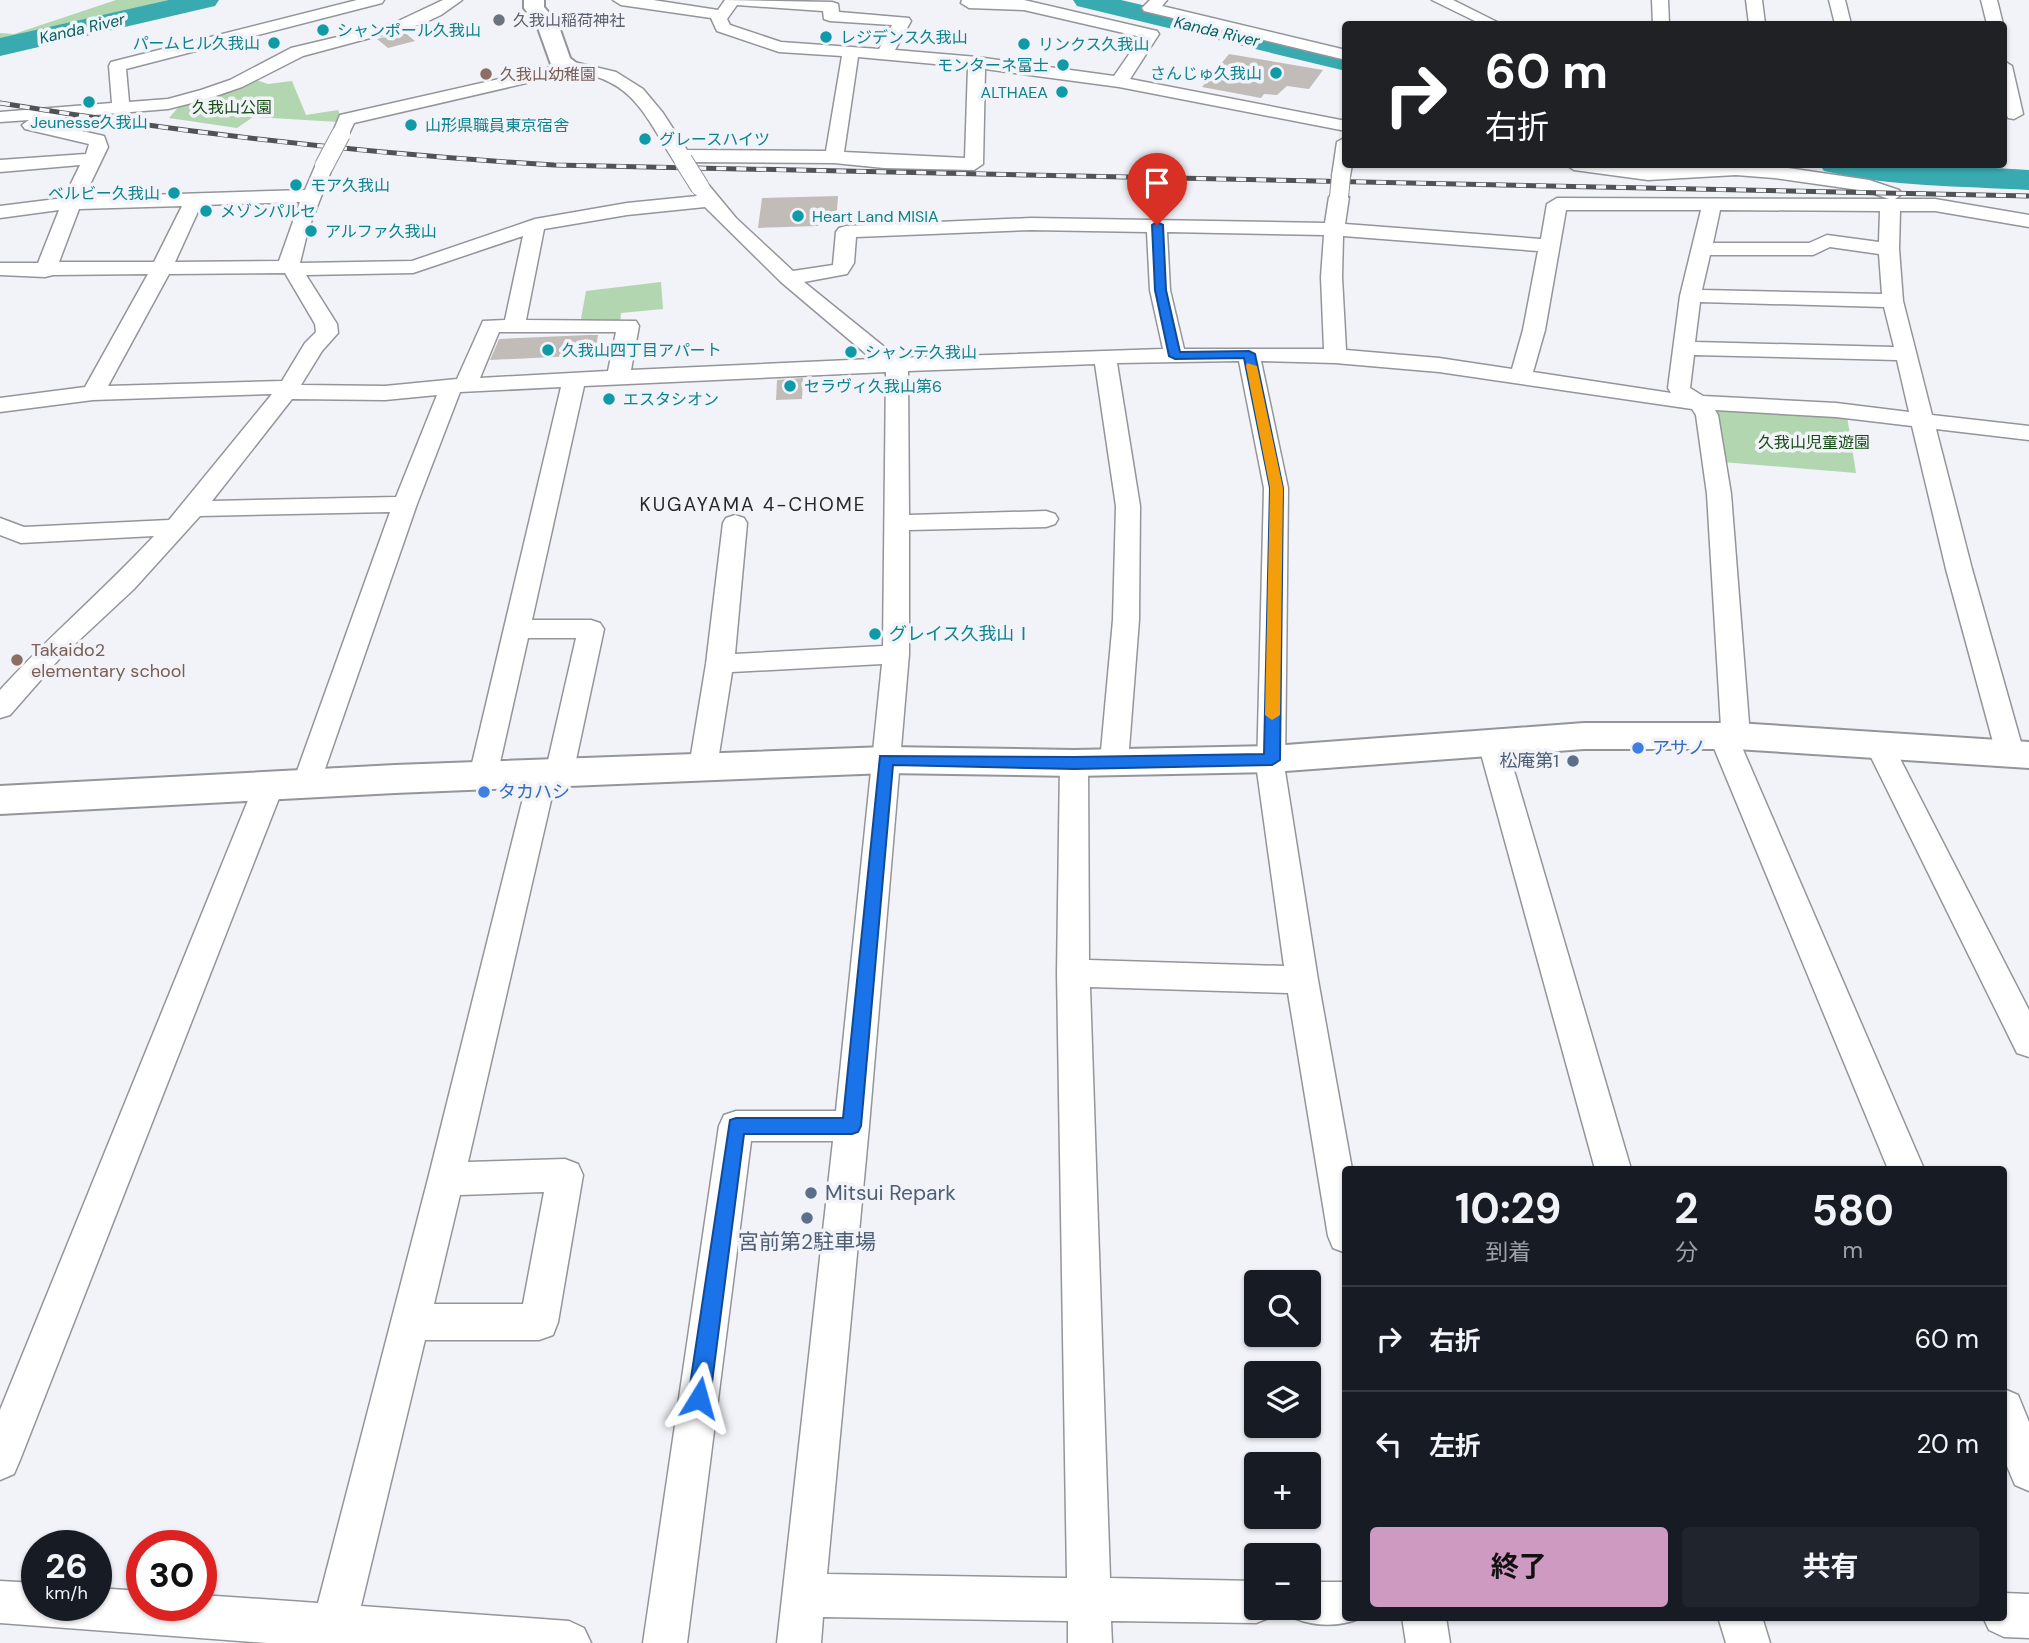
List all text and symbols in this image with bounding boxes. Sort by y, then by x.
water label: Kanda River [37,8,128,49]
place label: 久我山稲荷神社 [513,10,625,31]
water label: Kanda River [1172,11,1263,52]
marker: 久我山稲荷神社 [491,12,507,28]
place label: シャンポール久我山 [337,20,481,41]
marker: シャンポール久我山 [315,22,331,38]
place label: レジデンス久我山 [840,27,968,48]
marker: レジデンス久我山 [818,29,834,45]
place label: パームヒル久我山 [132,33,260,54]
place label: リンクス久我山 [1038,34,1150,55]
marker: パームヒル久我山 [266,35,282,51]
marker: リンクス久我山 [1016,36,1032,52]
text: 60 m [1485,39,1608,103]
icon: right [1370,49,1461,140]
place label: モンターネ富士 [937,55,1049,76]
marker: モンターネ富士 [1055,57,1071,73]
place label: さんじゅ久我山 [1150,63,1262,84]
place label: 久我山幼稚園 [500,64,596,85]
marker: さんじゅ久我山 [1268,65,1284,81]
marker: 久我山幼稚園 [478,66,494,82]
place label: ALTHAEA [981,82,1048,103]
marker: ALTHAEA [1054,84,1070,100]
marker: Jeunesse久我山 [81,94,97,110]
park label: 久我山公園 [192,97,272,118]
text: 右折 [1485,106,1549,148]
place label: Jeunesse久我山 [30,112,148,133]
place label: 山形県職員東京宿舎 [425,115,569,136]
marker: 山形県職員東京宿舎 [403,117,419,133]
place label: グレースハイツ [659,129,770,150]
marker: グレースハイツ [637,131,653,147]
pin [1127,153,1187,225]
icon: arrive [1138,164,1176,202]
place label: モア久我山 [310,175,390,196]
marker: モア久我山 [288,177,304,193]
place label: ベルビー久我山 [48,183,160,204]
marker: ベルビー久我山 [166,185,182,201]
place label: メゾンパルセ [220,201,316,222]
marker: メゾンパルセ [198,203,214,219]
place label: Heart Land MISIA [812,206,939,227]
marker: Heart Land MISIA [790,208,806,224]
place label: アルファ久我山 [325,221,437,242]
marker: アルファ久我山 [303,223,319,239]
place label: 久我山四丁目アパート [562,340,722,361]
marker: 久我山四丁目アパート [540,342,556,358]
place label: シャンテ久我山 [865,342,977,363]
marker: シャンテ久我山 [843,344,859,360]
place label: セラヴィ久我山第6 [804,376,942,397]
marker: セラヴィ久我山第6 [782,378,798,394]
place label: エスタシオン [623,389,719,410]
marker: エスタシオン [601,391,617,407]
park label: 久我山児童遊園 [1758,432,1870,453]
district label: KUGAYAMA 4-CHOME [640,492,866,517]
place label: グレイス久我山Ⅰ [889,622,1032,646]
marker: グレイス久我山Ⅰ [867,626,883,642]
place label: Takaido2 elementary school [31,638,185,683]
marker: Takaido2 elementary school [9,652,25,668]
place label: アサノ [1652,736,1706,760]
marker: アサノ [1630,740,1646,756]
place label: 松庵第1 [1499,749,1559,773]
marker: 松庵第1 [1565,753,1581,769]
place label: タカハシ [498,780,570,804]
marker: タカハシ [476,784,492,800]
place label: Mitsui Repark [825,1179,956,1207]
text: 10:29 [1455,1181,1561,1236]
text: 2 [1674,1181,1699,1236]
text: 580 [1812,1183,1894,1238]
marker: Mitsui Repark [803,1185,819,1201]
marker: 宮前第2駐車場 [799,1210,815,1226]
place label: 宮前第2駐車場 [738,1228,876,1256]
text: m [1843,1235,1863,1265]
text: 到着 [1485,1237,1531,1267]
text: 分 [1675,1237,1698,1267]
map controls [1244,1270,1321,1620]
button: search [1244,1270,1321,1347]
icon: right [1370,1320,1408,1358]
text: 60 m [1915,1322,1979,1356]
text: 右折 [1429,1324,1481,1358]
position arrow [662,1361,736,1435]
button: layers [1244,1361,1321,1438]
icon: left [1370,1425,1408,1463]
text: 20 m [1916,1427,1979,1461]
text: 左折 [1429,1429,1481,1463]
button: + [1244,1452,1321,1529]
button: 終了 [1370,1527,1668,1607]
button: 共有 [1682,1527,1979,1607]
speed limit sign: 30 [126,1530,217,1621]
text: 26 [45,1543,88,1589]
button: − [1244,1543,1321,1620]
text: km/h [45,1581,88,1605]

